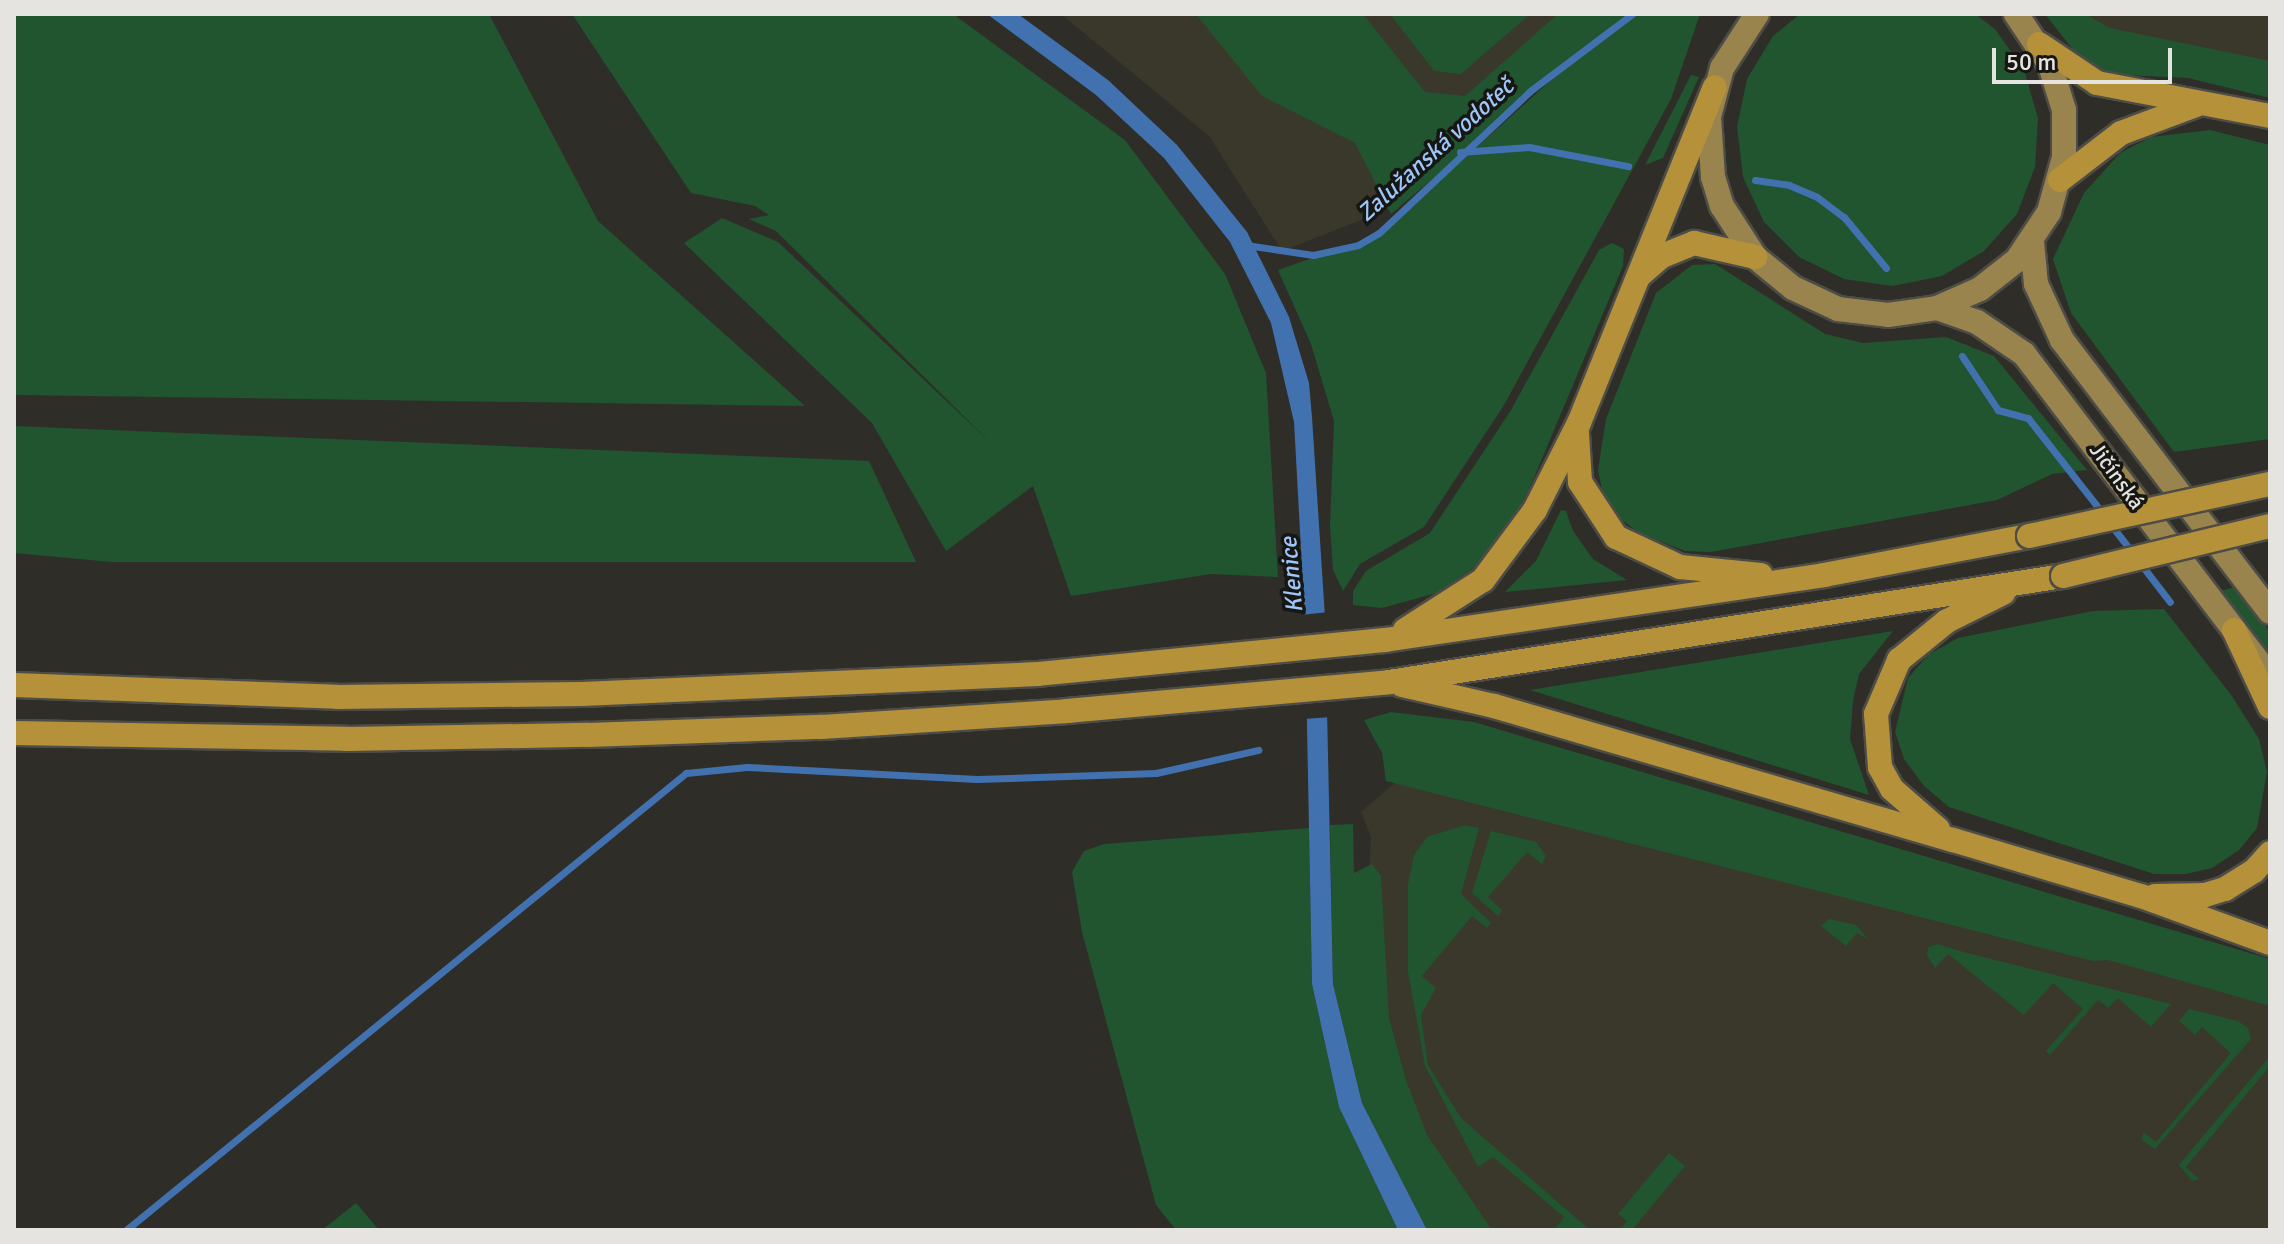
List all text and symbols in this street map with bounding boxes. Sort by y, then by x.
scale bar [1996,32,2176,82]
text: 50 m [2006,47,2056,77]
water label: Zalužanská vodoteč [1352,72,1520,228]
street label: Jičínská [2084,437,2150,515]
water label: Klenice [1274,536,1310,614]

